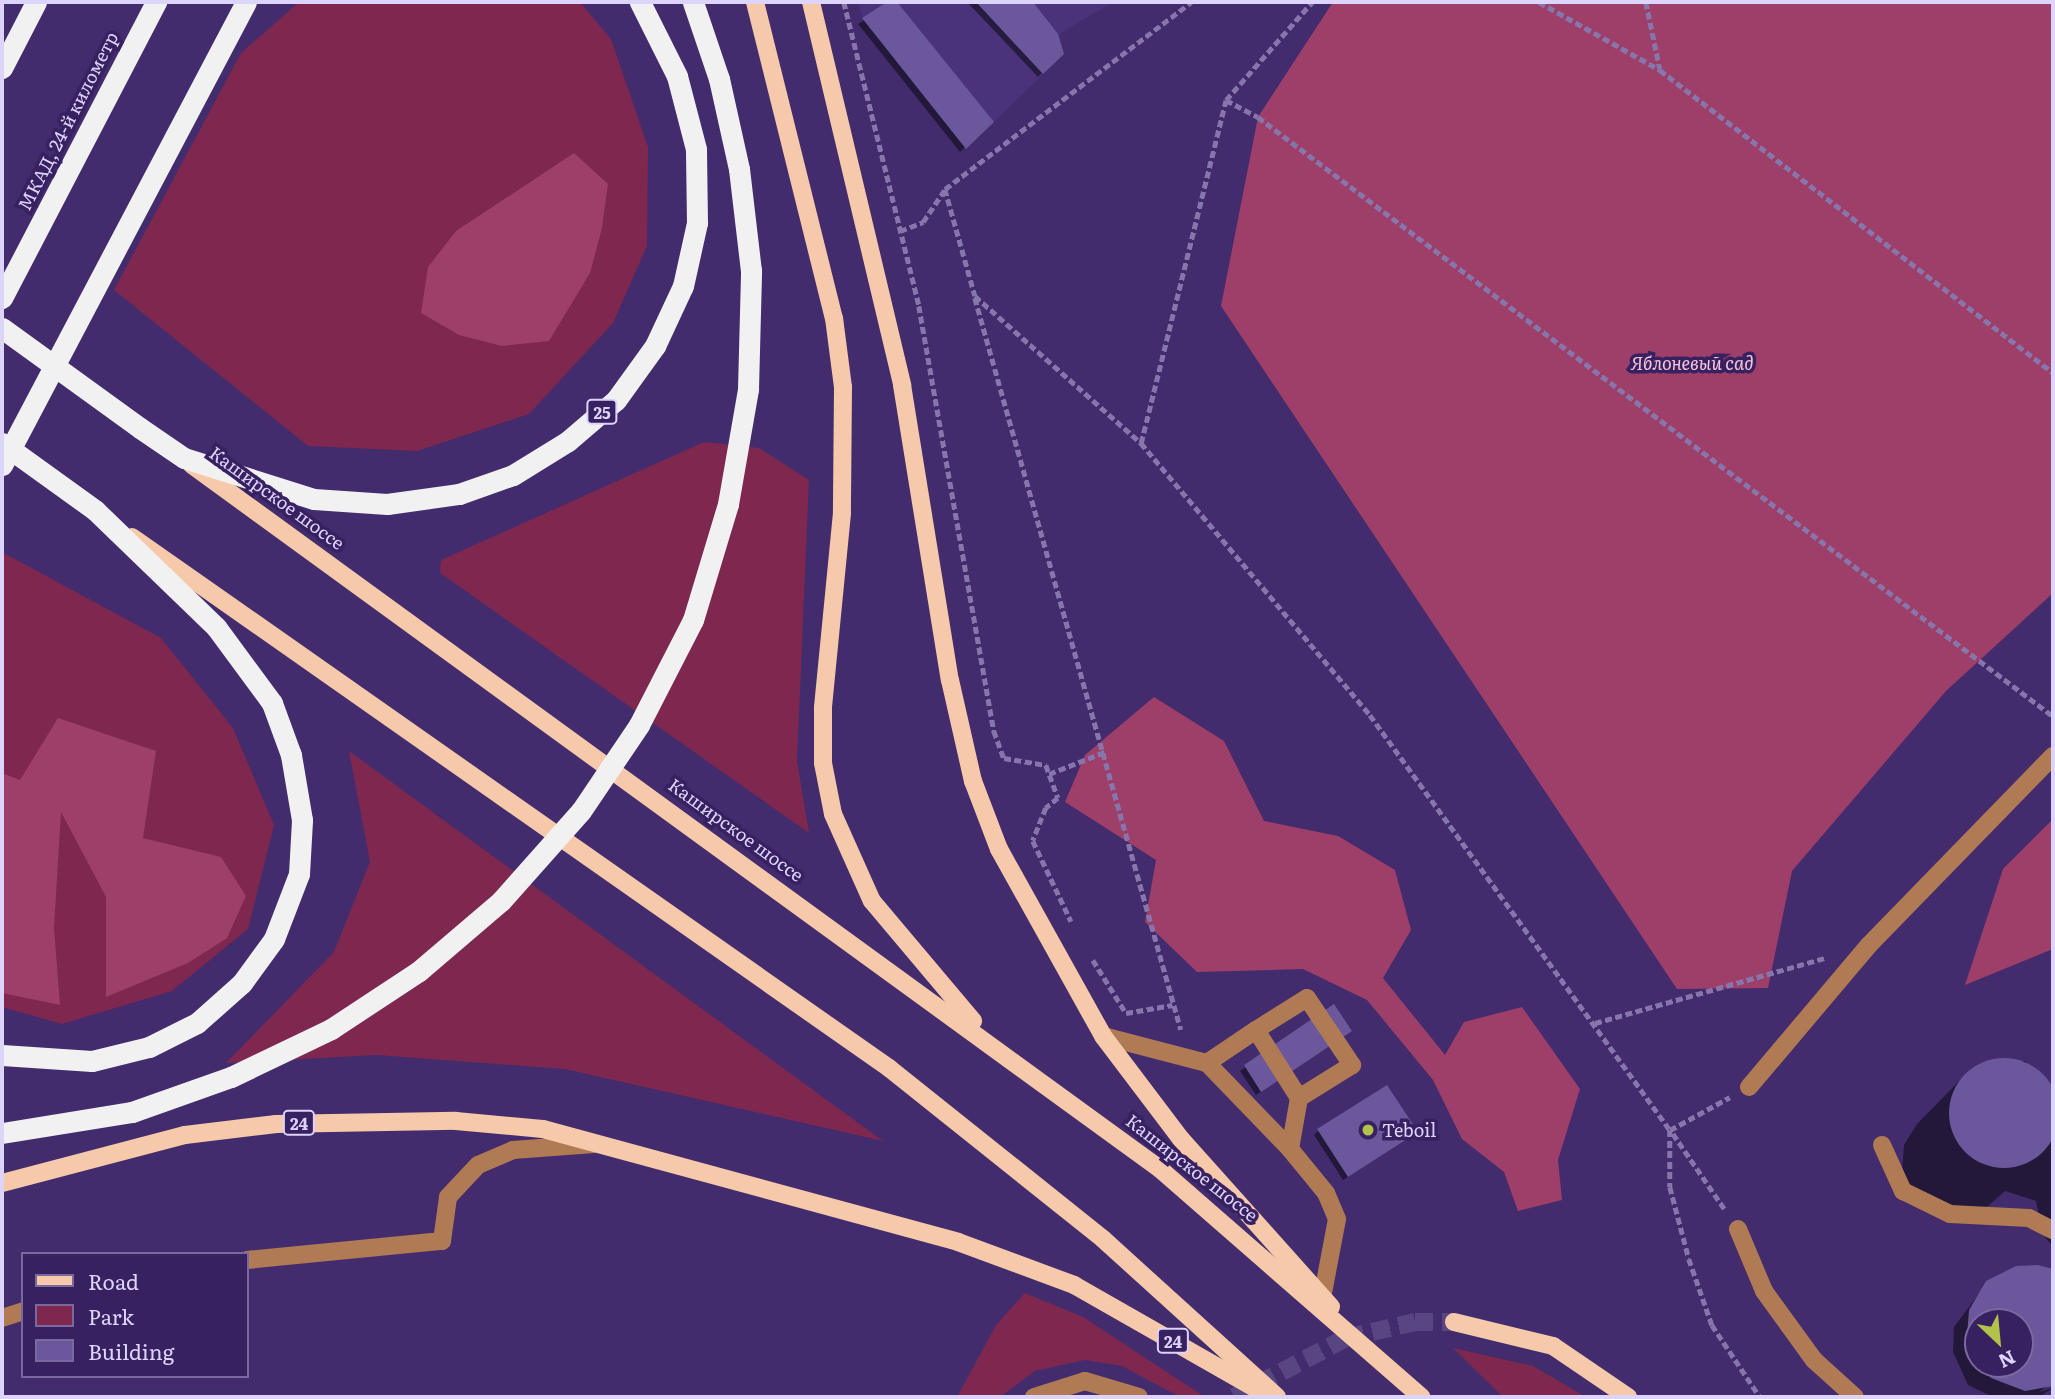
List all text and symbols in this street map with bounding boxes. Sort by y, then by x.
street label: МКАД, 24-й километр [14,28,122,214]
park label: Яблоневый сад [1630,352,1754,374]
road number: 25 [586,400,618,424]
street label: Каширское шоссе [205,442,349,554]
street label: Каширское шоссе [664,774,808,886]
road number: 24 [282,1110,316,1135]
street label: Каширское шоссе [1122,1110,1262,1226]
place label: Teboil [1382,1119,1436,1141]
marker: Teboil [1360,1122,1376,1138]
legend [21,1252,248,1378]
text: Road [88,1265,139,1296]
text: Park [88,1300,134,1331]
north arrow [1964,1308,2034,1378]
road number: 24 [1156,1329,1190,1354]
text: Building [88,1335,174,1366]
text: N [1994,1344,2021,1376]

